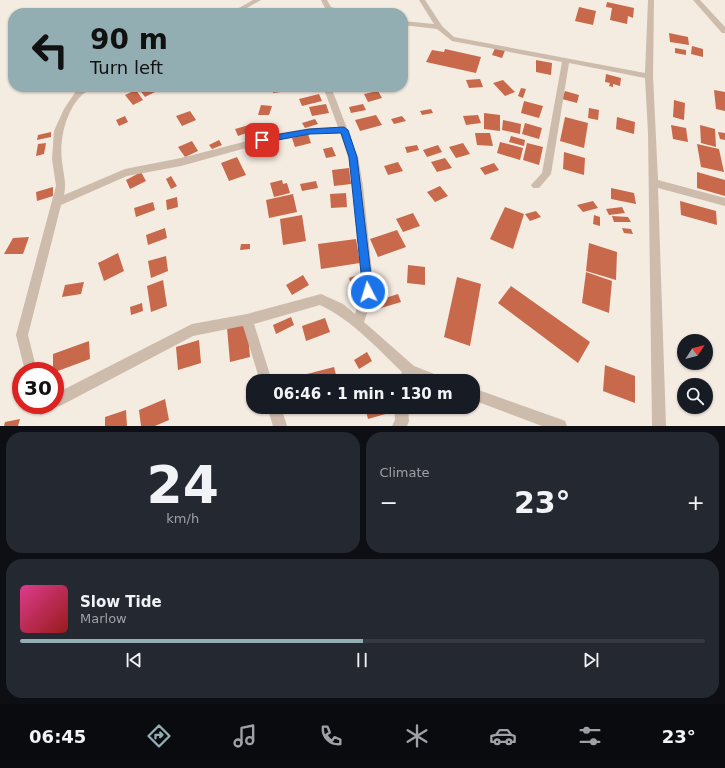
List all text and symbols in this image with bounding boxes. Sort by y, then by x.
text: 90 m [90,23,168,56]
icon: left [24,24,76,76]
text: Turn left [90,57,163,78]
pin [245,123,279,157]
icon: arrive [251,129,273,151]
position arrow [347,271,389,313]
north arrow [677,334,713,370]
map controls [677,334,713,414]
speed limit sign: 30 [12,362,64,414]
button: search [677,378,713,414]
text: 06:46 · 1 min · 130 m [273,385,453,403]
text: 24 [147,455,219,515]
text: Climate [380,465,430,480]
text: 23° [514,485,571,520]
text: − [380,490,398,515]
text: + [687,490,705,515]
text: km/h [166,511,199,526]
text: Slow Tide [80,593,162,611]
text: Marlow [80,611,127,626]
icon: previous [123,649,145,671]
icon: pause [351,649,373,671]
icon: next [580,649,602,671]
icon: directions [145,722,173,750]
icon: music [231,722,259,750]
icon: phone [317,722,345,750]
icon: climate [403,722,431,750]
icon: car [489,722,517,750]
icon: filters [576,722,604,750]
text: 06:45 [29,726,86,747]
text: 23° [662,726,696,747]

